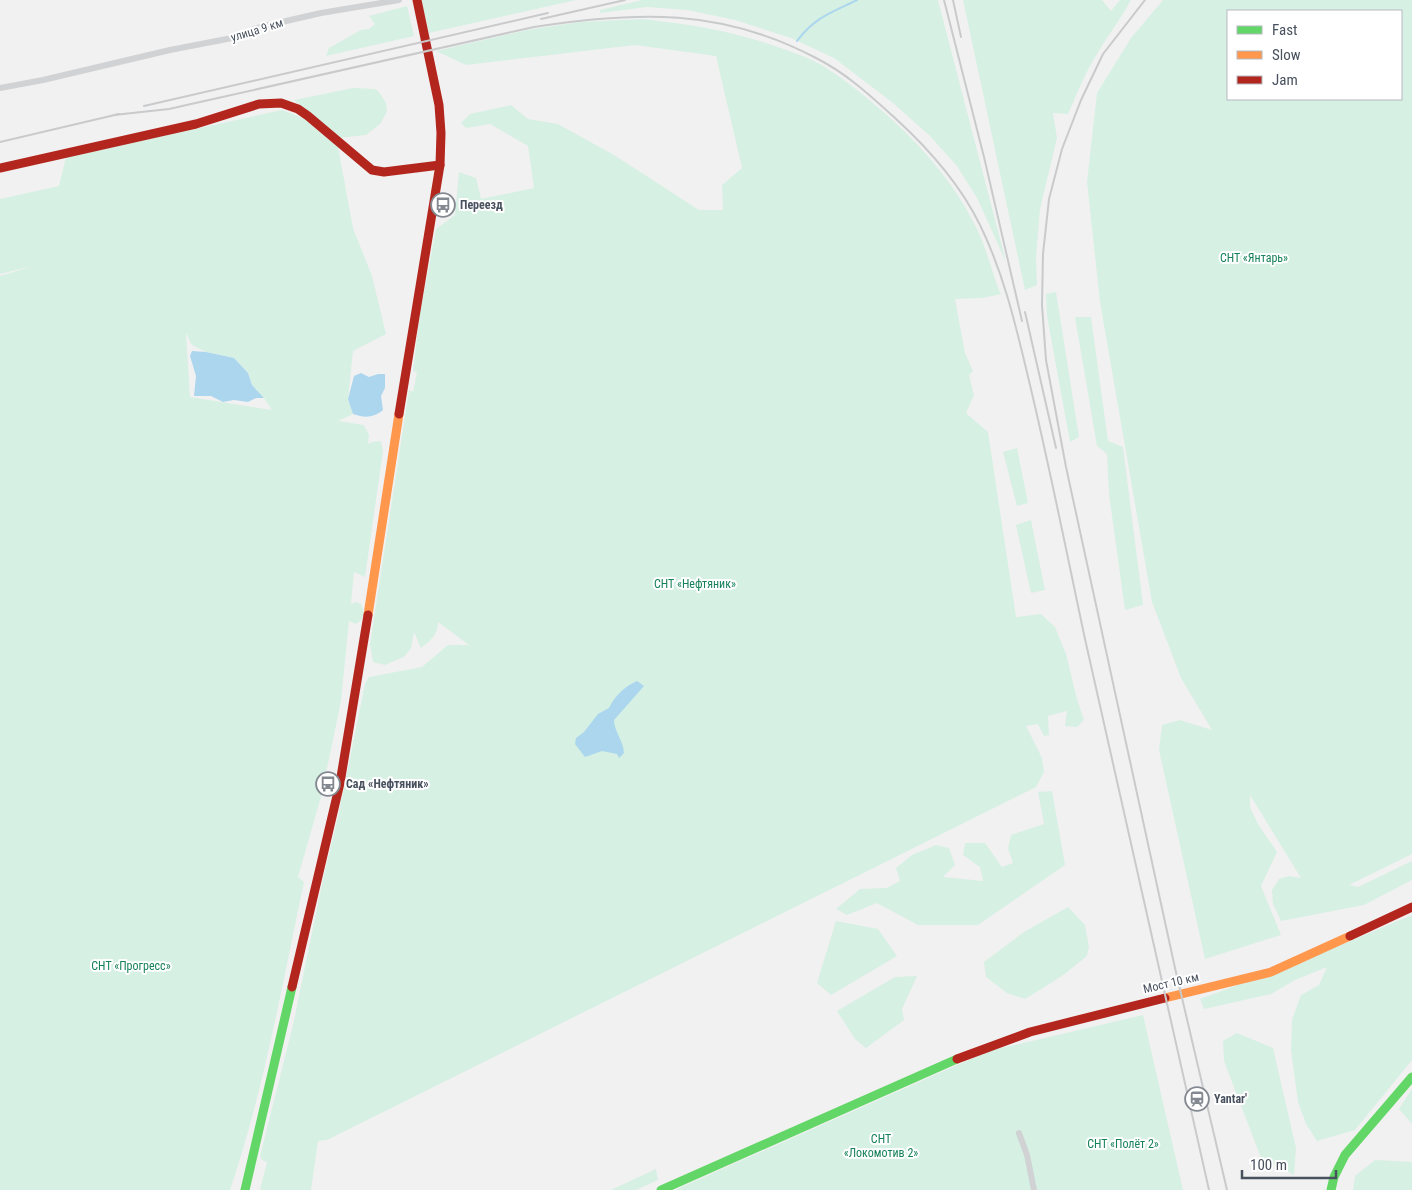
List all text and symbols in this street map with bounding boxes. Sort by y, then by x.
legend [1227,10,1402,100]
street label: улица 9 км [229,15,285,45]
text: Fast [1272,21,1297,39]
text: Slow [1272,46,1301,64]
text: Jam [1272,71,1298,89]
bus stop icon: Переезд [430,192,456,218]
place label: Переезд [460,198,503,212]
park label: СНТ «Янтарь» [1220,251,1288,265]
park label: СНТ «Нефтяник» [654,577,736,591]
bus stop icon: Сад «Нефтяник» [315,771,341,797]
place label: Сад «Нефтяник» [346,777,429,791]
park label: СНТ «Прогресс» [91,959,171,973]
street label: Мост 10 км [1142,970,1200,996]
station icon: Yantar' [1184,1086,1210,1112]
place label: Yantar' [1214,1092,1247,1106]
park label: СНТ «Локомотив 2» [844,1132,918,1160]
park label: СНТ «Полёт 2» [1087,1137,1159,1151]
scale bar [1242,1148,1336,1180]
text: 100 m [1250,1156,1287,1174]

